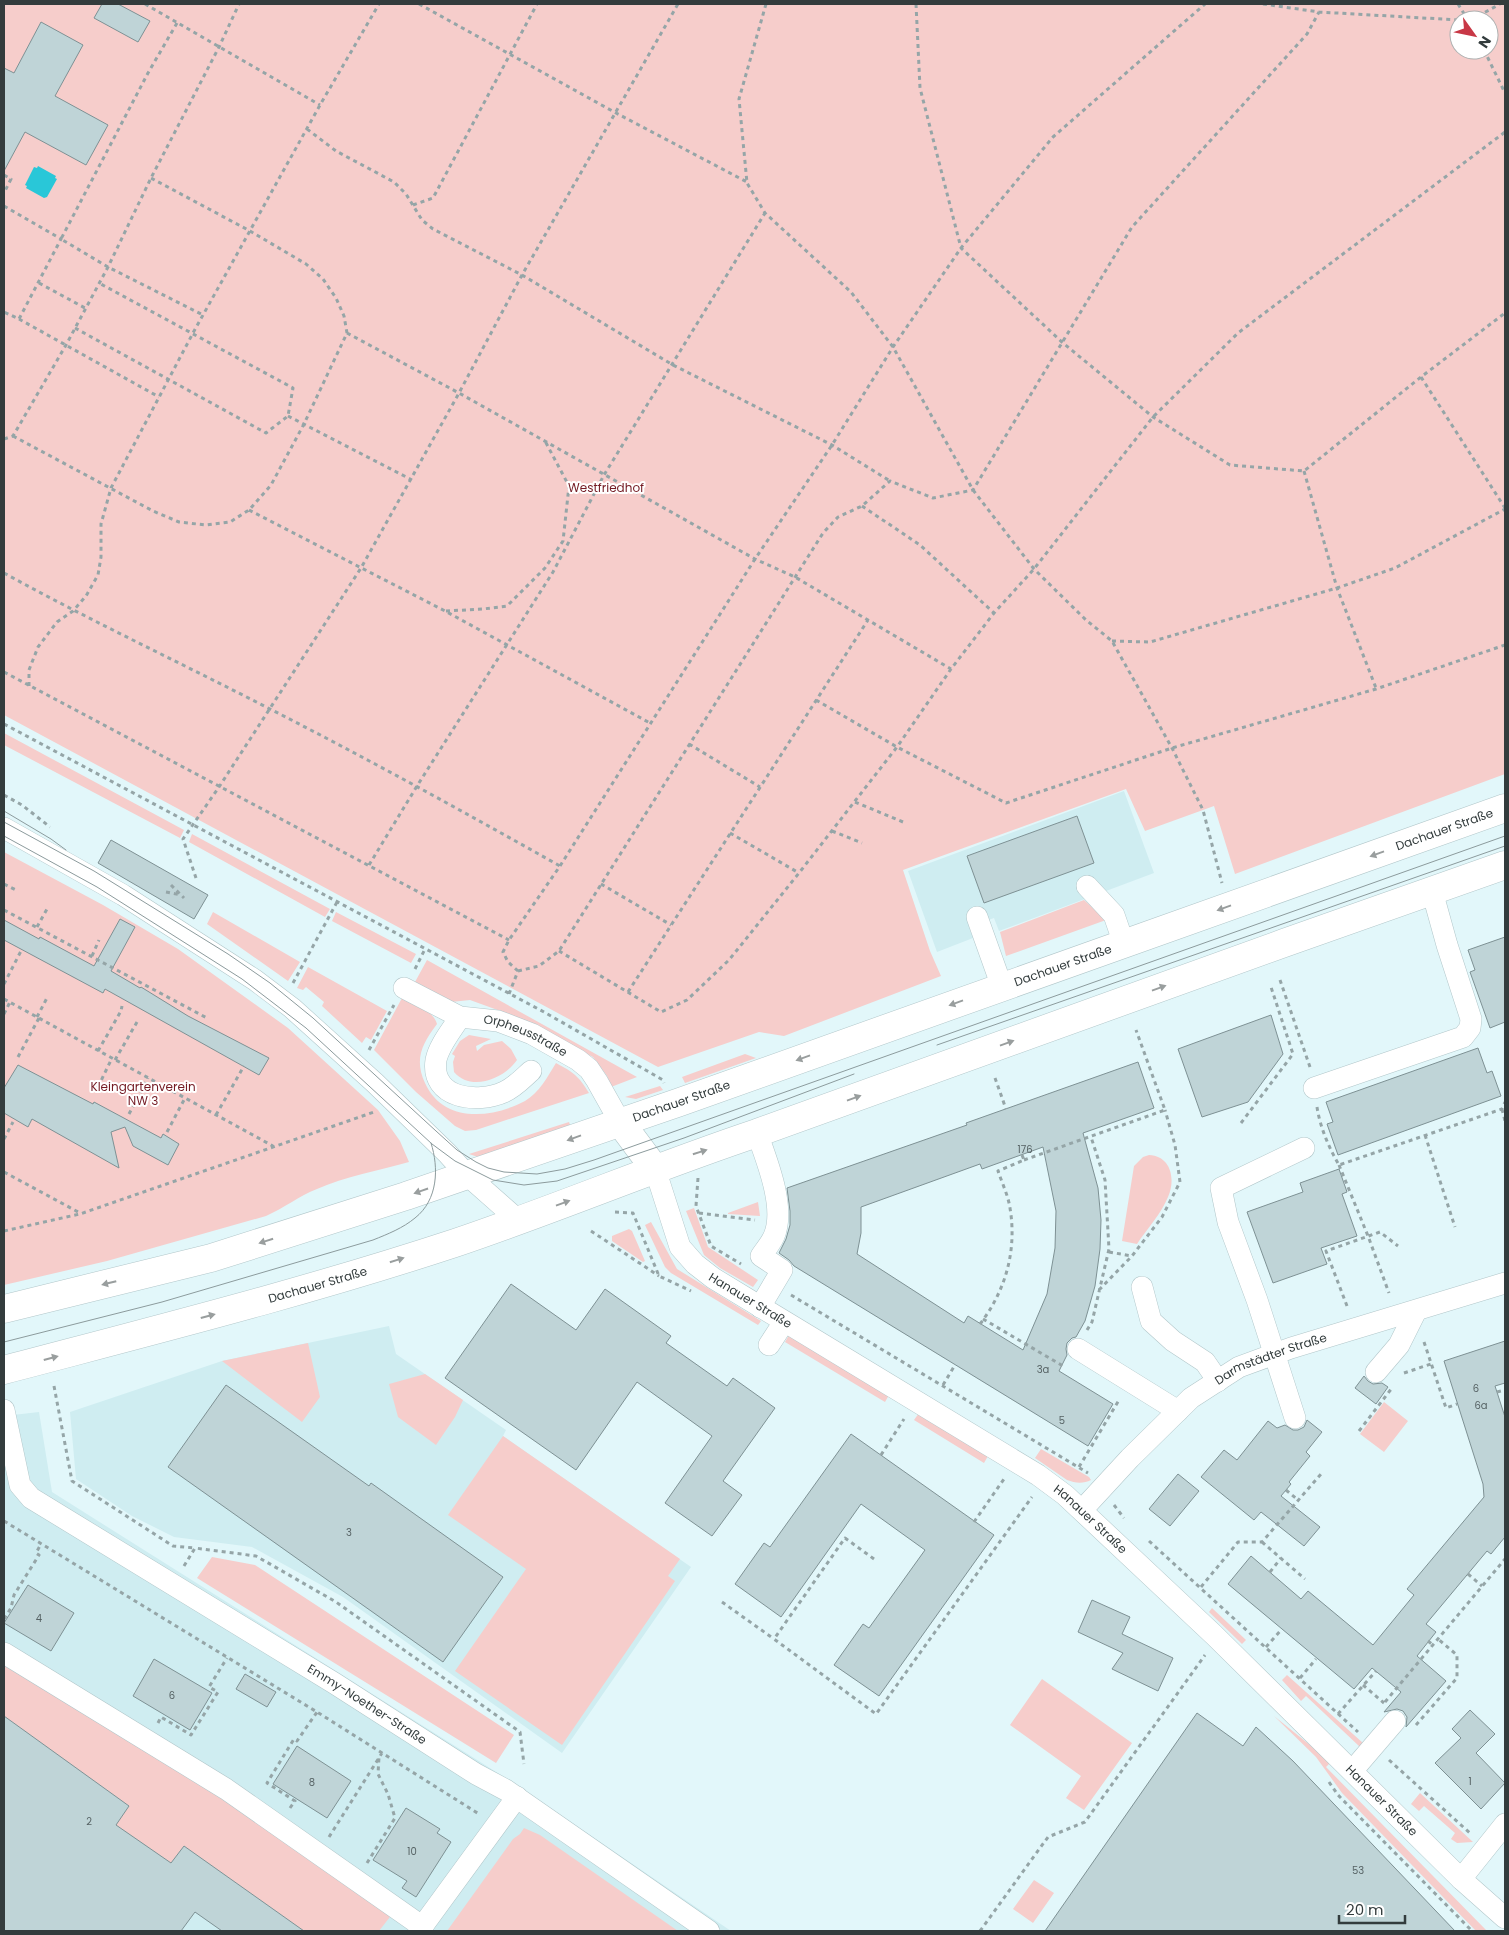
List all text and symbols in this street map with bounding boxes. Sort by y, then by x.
north arrow [1449,10,1499,60]
text: N [1474,32,1496,52]
park label: Westfriedhof [568,479,644,496]
street label: Dachauer Straße [1393,804,1495,854]
one-way arrow [1369,850,1384,858]
one-way arrow [1216,904,1231,912]
street label: Dachauer Straße [1012,940,1114,990]
one-way arrow [1152,984,1167,991]
one-way arrow [949,1000,964,1007]
street label: Orpheusstraße [483,1011,571,1060]
one-way arrow [999,1039,1014,1046]
one-way arrow [796,1054,811,1062]
street label: Dachauer Straße [630,1076,732,1126]
park label: Kleingartenverein NW 3 [90,1078,196,1109]
one-way arrow [847,1094,862,1102]
one-way arrow [566,1134,581,1142]
house number: 176 [1017,1142,1033,1157]
one-way arrow [693,1148,708,1155]
one-way arrow [413,1188,428,1195]
one-way arrow [556,1199,571,1207]
one-way arrow [258,1237,273,1245]
one-way arrow [390,1256,405,1264]
street label: Dachauer Straße [266,1262,369,1307]
street label: Hanauer Straße [706,1268,795,1332]
one-way arrow [102,1279,117,1287]
one-way arrow [200,1312,215,1320]
street label: Darmstädter Straße [1211,1329,1329,1389]
one-way arrow [43,1354,58,1362]
house number: 3a [1037,1362,1049,1377]
house number: 6 [1473,1381,1479,1396]
house number: 6a [1474,1398,1488,1413]
house number: 5 [1059,1413,1065,1428]
street label: Hanauer Straße [1050,1480,1131,1557]
house number: 3 [346,1525,352,1540]
house number: 4 [36,1611,42,1626]
street label: Emmy-Noether-Straße [304,1660,430,1748]
house number: 6 [169,1688,175,1703]
street label: Hanauer Straße [1342,1761,1422,1840]
house number: 1 [1468,1774,1472,1789]
house number: 8 [309,1775,315,1790]
house number: 2 [86,1814,92,1829]
house number: 10 [407,1844,417,1859]
house number: 53 [1352,1863,1364,1878]
scale bar [1339,1892,1405,1924]
text: 20 m [1346,1899,1384,1920]

